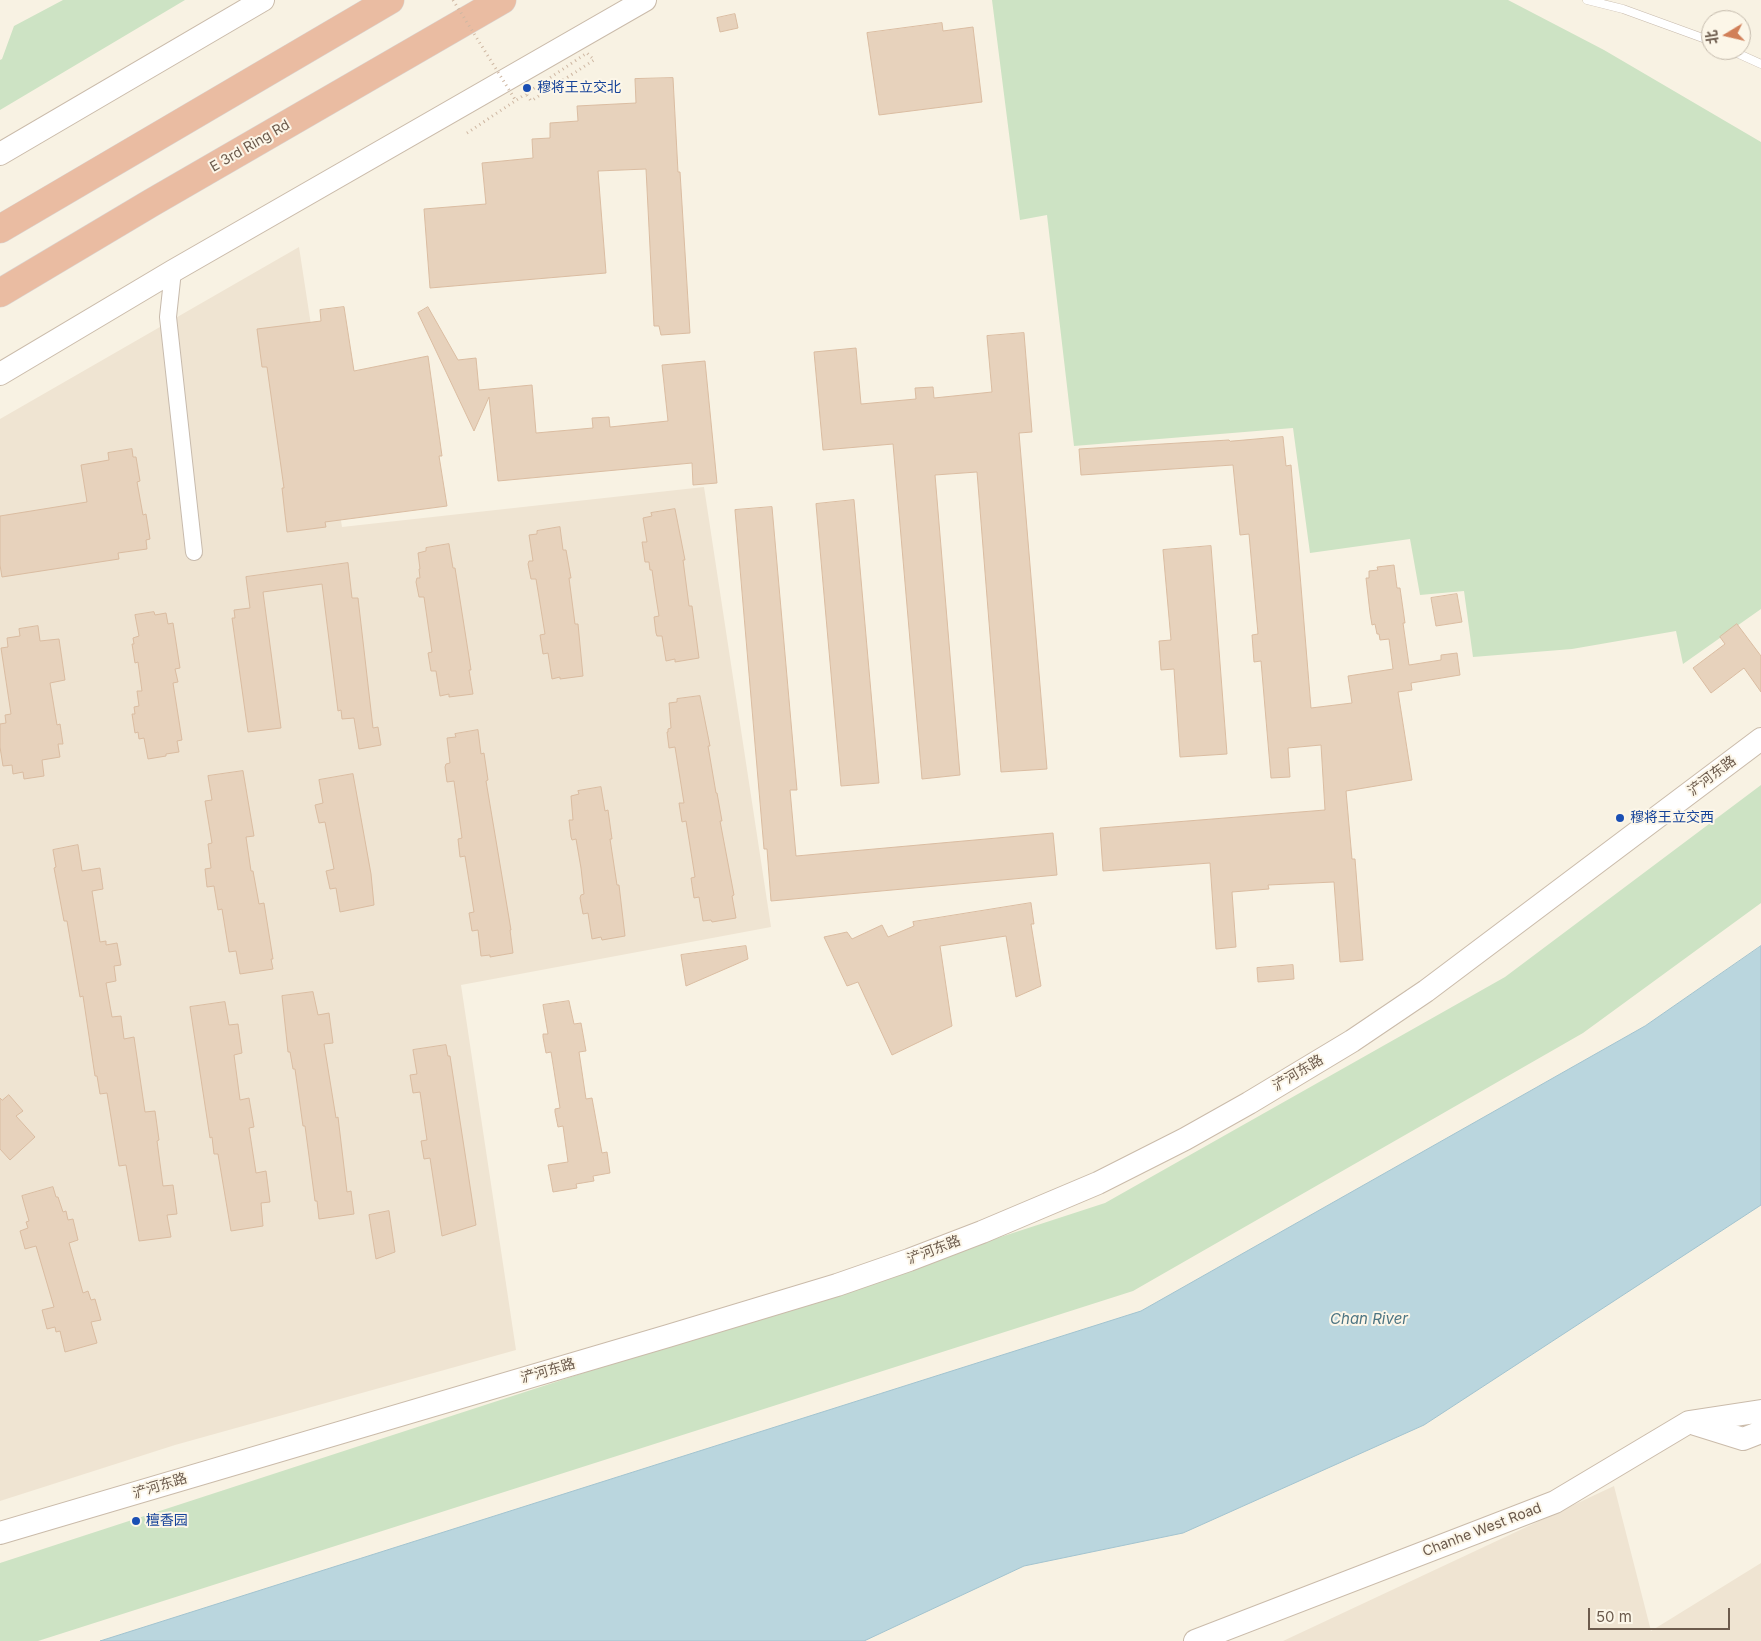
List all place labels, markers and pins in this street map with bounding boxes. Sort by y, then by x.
place label: 穆将王立交北 [537,80,621,96]
marker: 穆将王立交北 [521,82,533,94]
place label: 穆将王立交西 [1630,810,1714,826]
marker: 穆将王立交西 [1614,812,1626,824]
place label: 檀香园 [146,1513,188,1529]
marker: 檀香园 [130,1515,142,1527]

